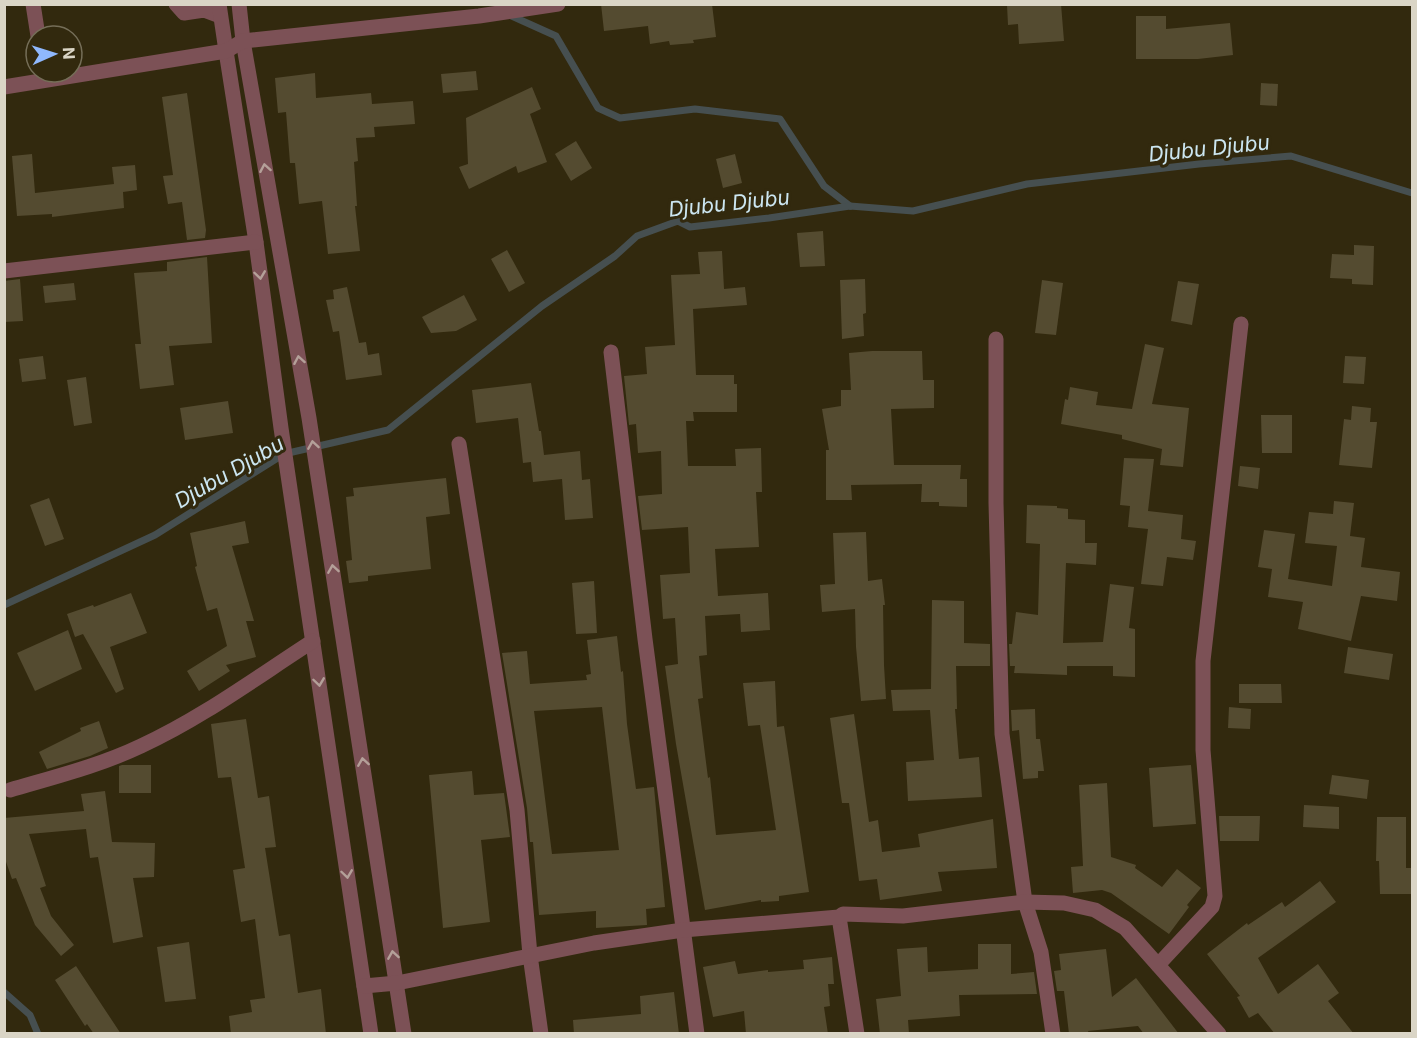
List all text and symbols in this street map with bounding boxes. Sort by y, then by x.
north arrow [24,24,84,84]
text: N [59,47,79,60]
water label: Djubu Djubu [1147,129,1271,167]
one-way arrow [260,164,272,173]
water label: Djubu Djubu [667,184,791,222]
one-way arrow [254,271,266,280]
one-way arrow [293,356,306,366]
water label: Djubu Djubu [170,431,288,513]
one-way arrow [308,440,320,449]
one-way arrow [327,565,339,574]
one-way arrow [313,677,325,686]
one-way arrow [357,758,369,767]
one-way arrow [341,870,353,879]
one-way arrow [387,950,399,959]

